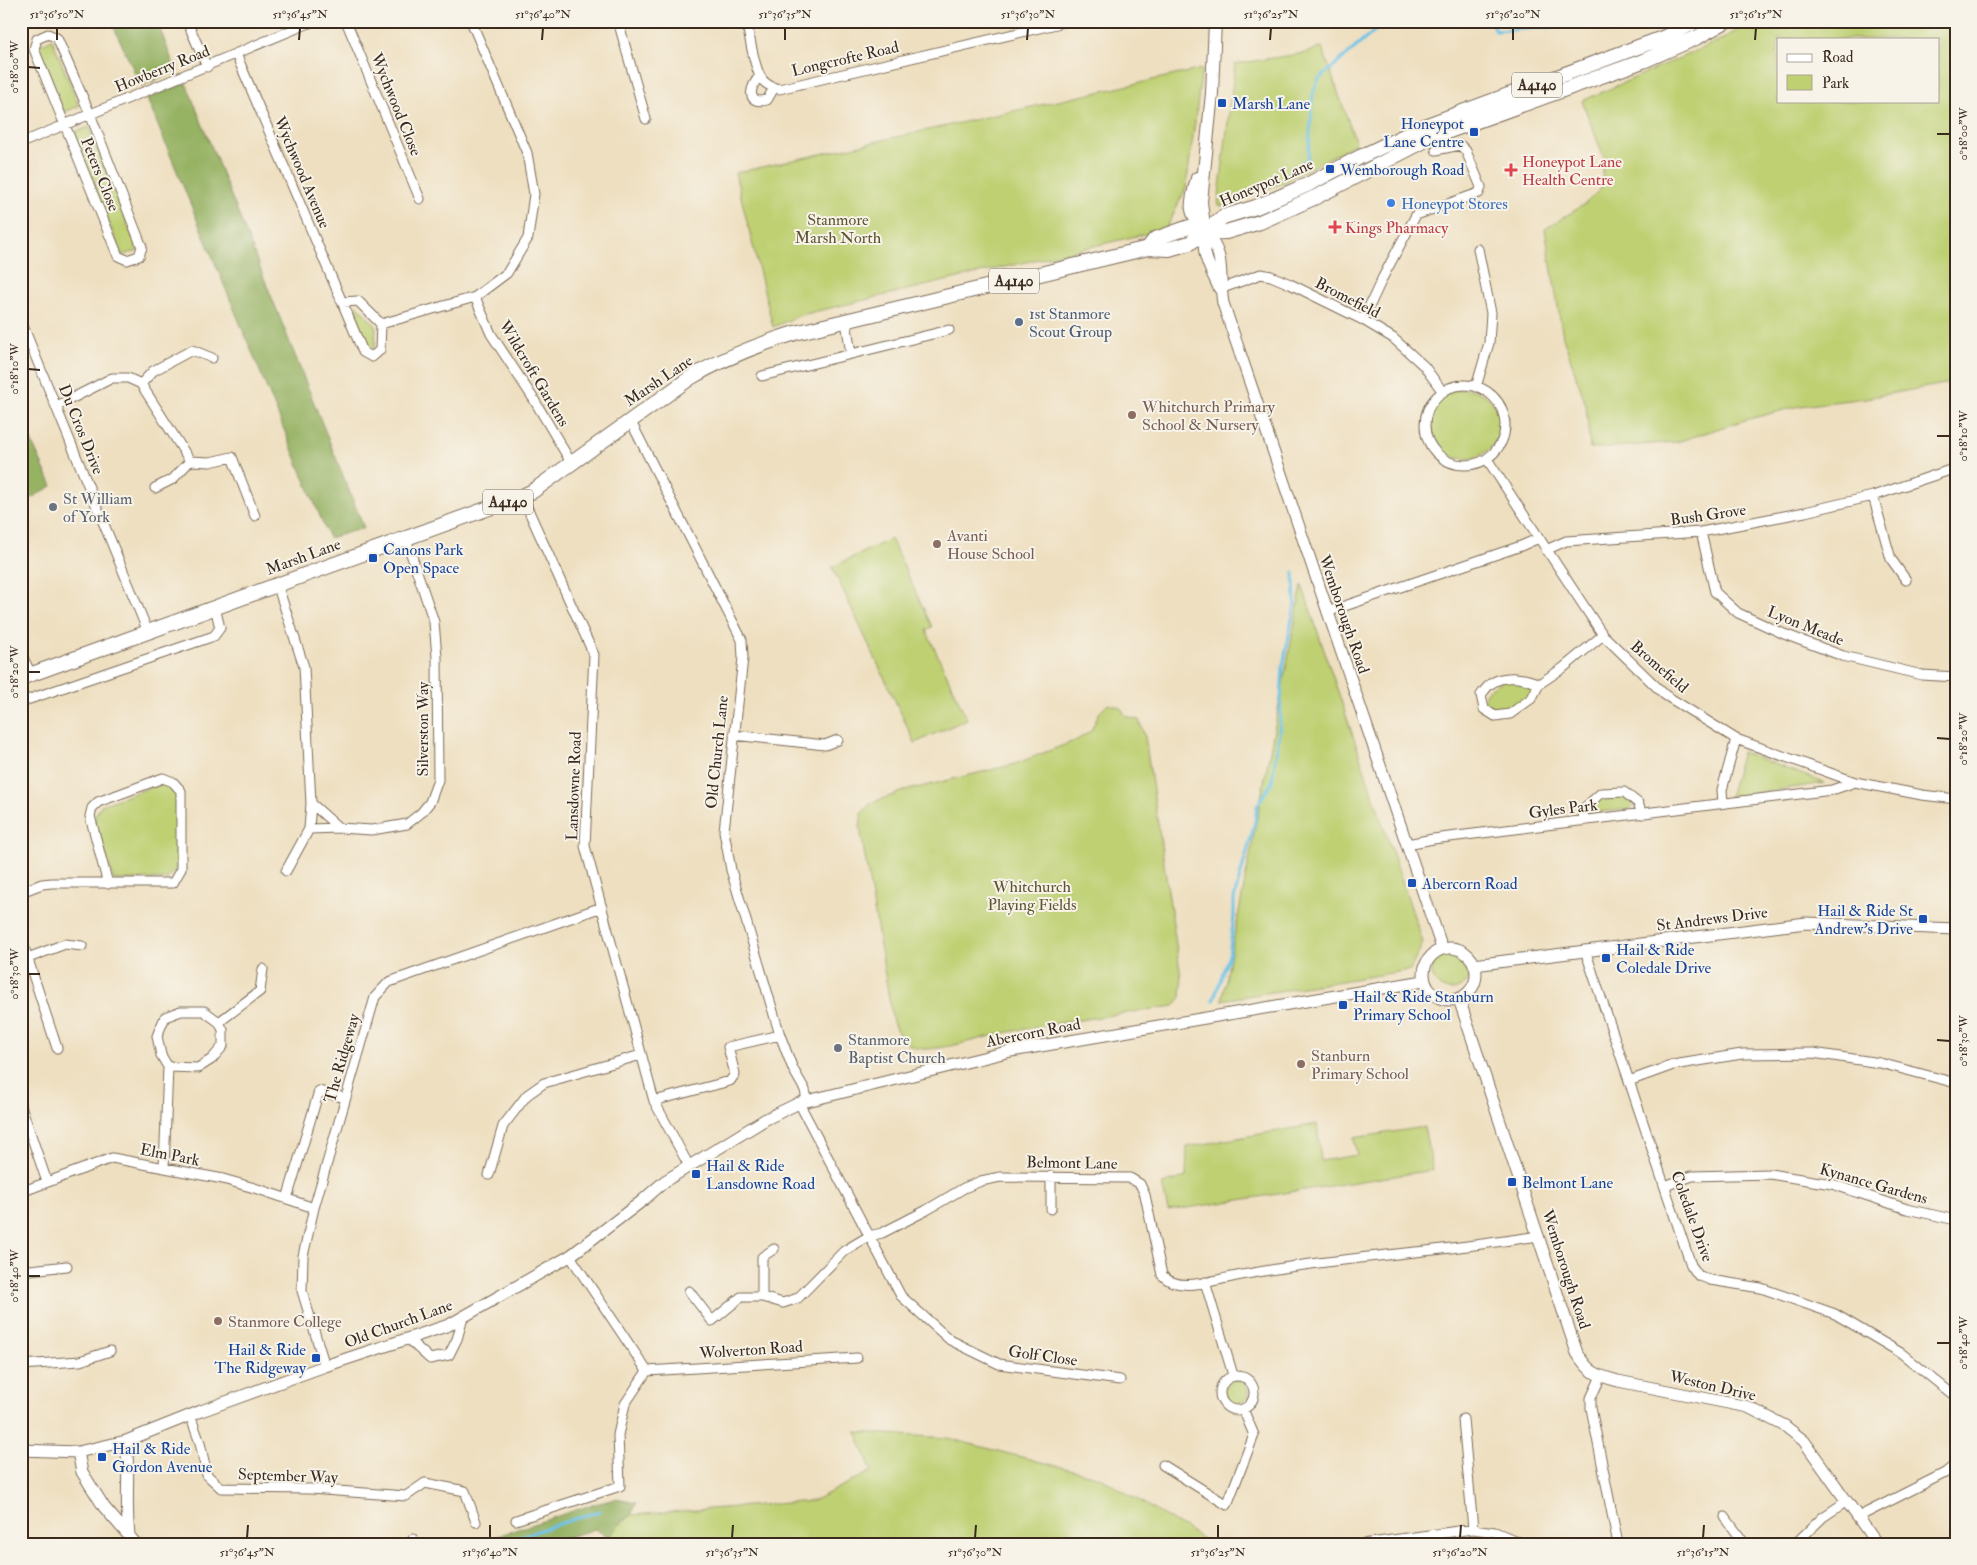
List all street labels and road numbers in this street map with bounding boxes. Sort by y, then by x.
street label: Longcrofte Road [790,37,901,81]
street label: Howberry Road [112,41,213,97]
street label: Wychwood Close [366,49,426,159]
road number: A4140 [1512,72,1562,98]
street label: Wychwood Avenue [269,112,335,232]
street label: Peters Close [76,134,124,215]
street label: Honeypot Lane [1216,154,1317,213]
road number: A4140 [989,268,1039,294]
street label: Bromefield [1312,273,1384,323]
street label: Wildcroft Gardens [494,316,574,430]
street label: Marsh Lane [621,350,697,411]
street label: Du Cros Drive [54,381,108,478]
road number: A4140 [483,490,533,514]
street label: Bush Grove [1669,500,1748,530]
street label: Marsh Lane [263,534,344,580]
street label: Wemborough Road [1314,551,1374,677]
street label: Lyon Meade [1764,602,1847,650]
street label: Bromefield [1626,636,1693,697]
street label: Silverston Way [413,681,433,776]
street label: Old Church Lane [701,694,733,810]
street label: Lansdowne Road [562,731,586,841]
street label: Gyles Park [1528,795,1599,823]
street label: St Andrews Drive [1655,902,1769,936]
street label: The Ridgeway [320,1011,364,1105]
street label: Abercorn Road [983,1014,1082,1052]
street label: Elm Park [138,1139,202,1171]
street label: Belmont Lane [1026,1152,1118,1174]
street label: Kynance Gardens [1817,1159,1930,1209]
street label: Coledale Drive [1666,1168,1718,1265]
street label: Wemborough Road [1537,1206,1595,1332]
street label: Old Church Lane [341,1295,455,1353]
street label: Wolverton Road [698,1336,804,1364]
street label: Golf Close [1007,1341,1079,1371]
street label: Weston Drive [1667,1366,1758,1406]
street label: September Way [238,1464,339,1489]

